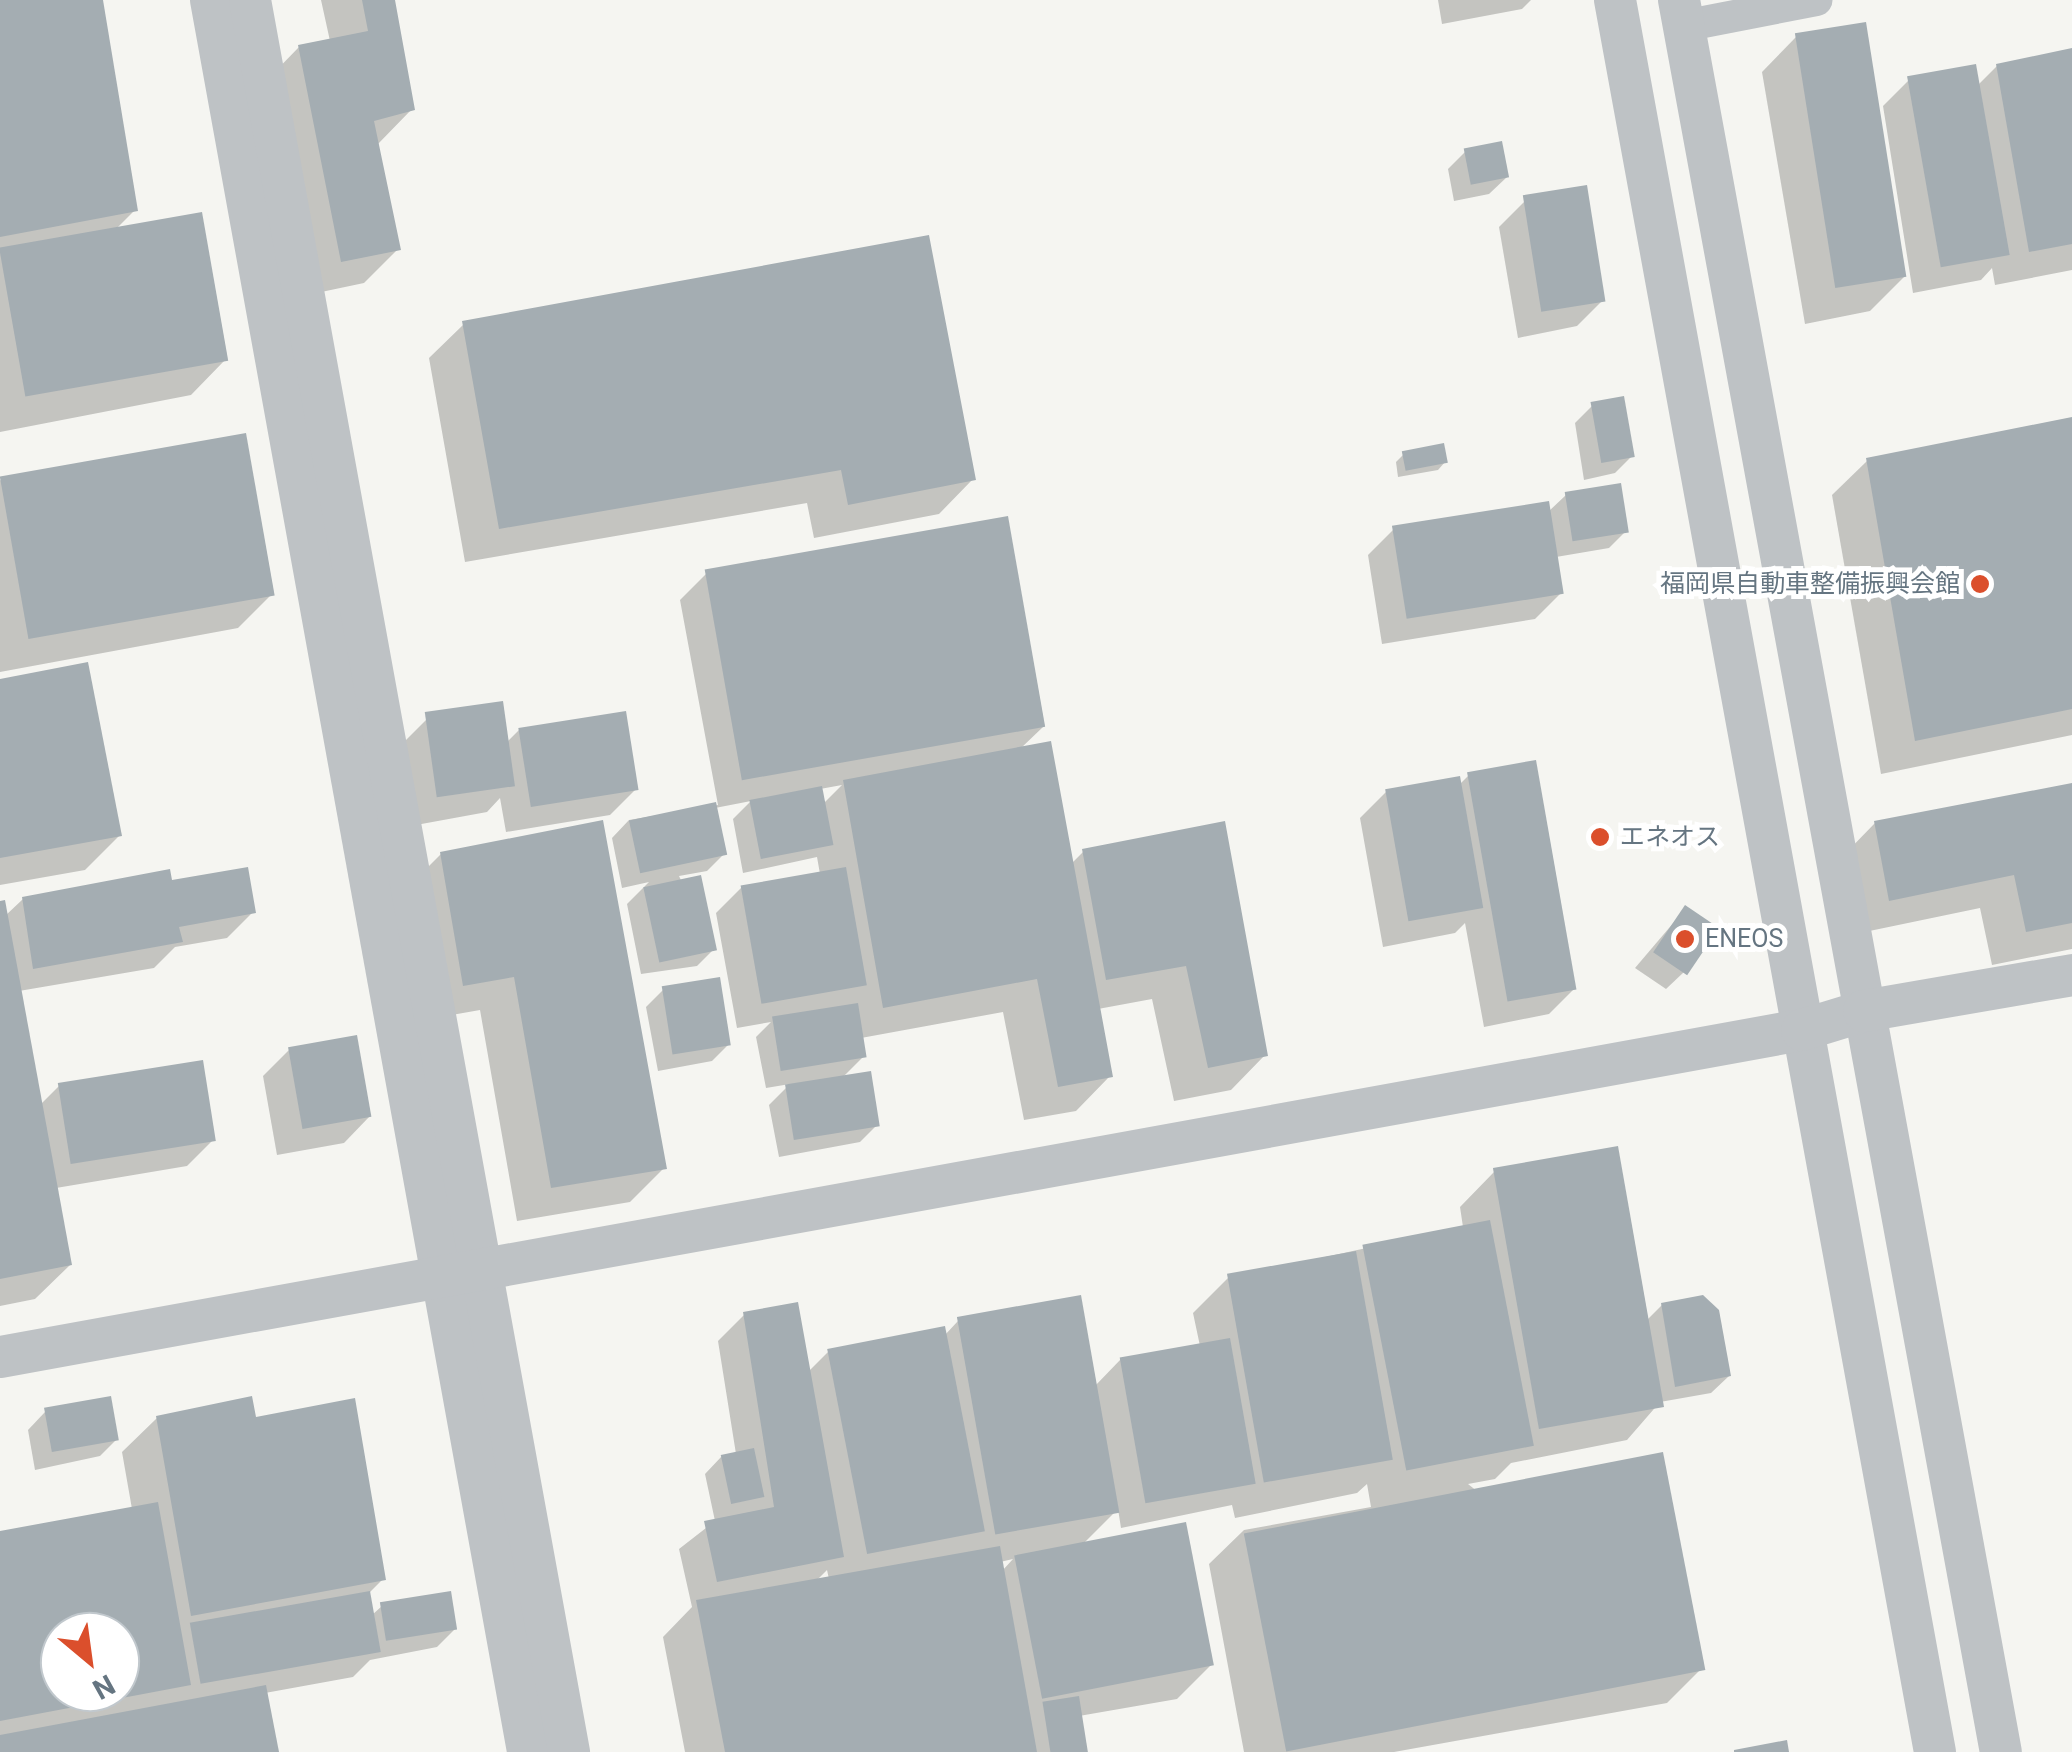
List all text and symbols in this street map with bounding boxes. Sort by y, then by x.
place label: 福岡県自動車整備振興会館 [1660,569,1960,599]
marker: 福岡県自動車整備振興会館 [1969,573,1991,595]
place label: エネオス [1620,822,1720,852]
marker: エネオス [1589,826,1611,848]
place label: ENEOS [1705,924,1783,954]
marker: ENEOS [1674,928,1696,950]
north arrow [40,1612,140,1712]
text: N [87,1668,120,1706]

